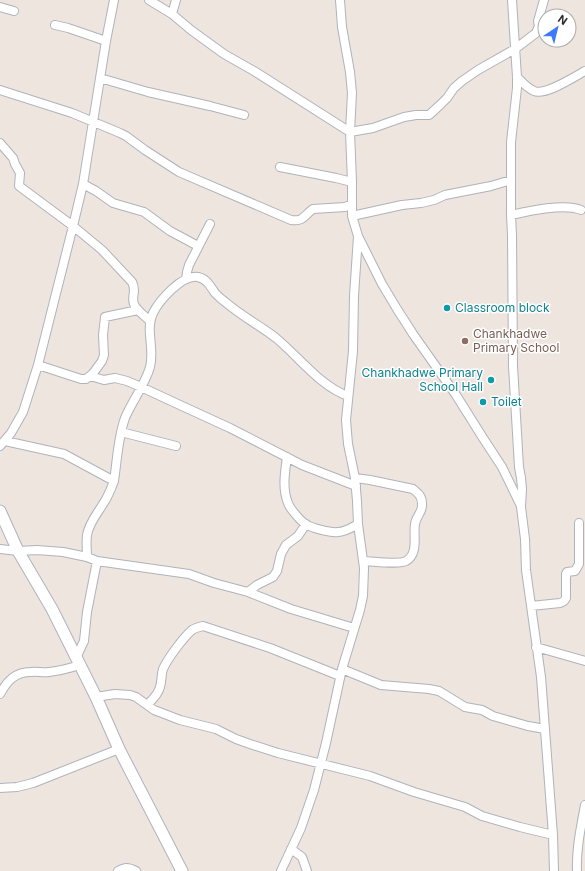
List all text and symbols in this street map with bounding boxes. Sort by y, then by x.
north arrow [537,8,577,48]
text: N [555,12,570,28]
place label: Classroom block [455,300,550,315]
marker: Classroom block [442,303,452,313]
place label: Chankhadwe Primary School [473,326,559,355]
marker: Chankhadwe Primary School [460,336,470,346]
place label: Chankhadwe Primary School Hall [362,365,483,394]
marker: Chankhadwe Primary School Hall [486,375,496,385]
place label: Toilet [491,394,522,409]
marker: Toilet [478,397,488,407]

